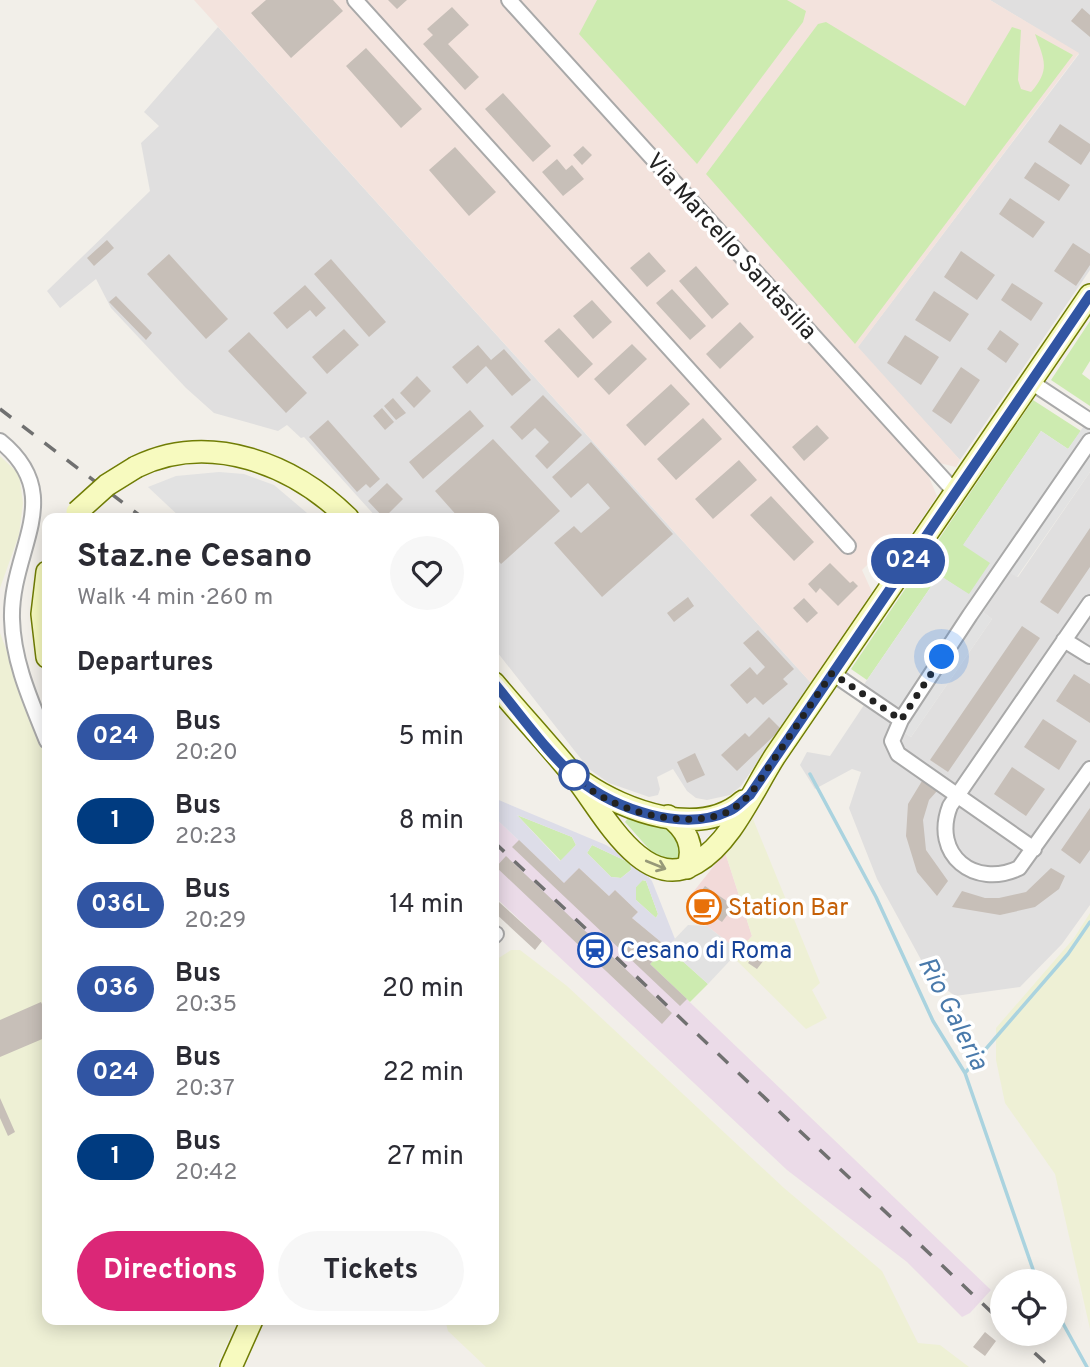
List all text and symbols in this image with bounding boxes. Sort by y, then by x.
street label: Via Marcello Santasilia [639,148,822,347]
button: heart [390,536,464,610]
text: Staz.ne Cesano [77,537,312,579]
line badge: 024 [868,538,948,584]
text: 024 [885,546,931,576]
text: Walk · 4 min · 260 m [77,584,273,613]
your location [924,639,959,674]
text: Departures [77,647,214,680]
text: Bus [175,706,221,739]
text: 5 min [398,721,464,754]
text: 024 [93,722,138,752]
text: 20:20 [175,739,238,768]
unlabelled marker [559,760,589,790]
text: Bus [175,790,221,823]
text: 8 min [399,805,464,838]
text: 1 [111,806,120,836]
text: 20:23 [175,823,237,852]
one-way arrow [645,859,666,872]
text: Bus [185,874,231,907]
cafe icon: Station Bar [685,888,723,926]
text: 14 min [389,889,464,922]
text: 036L [91,890,150,920]
place label: Station Bar [728,894,849,924]
text: 20:29 [185,907,246,936]
station icon: Cesano di Roma [576,931,614,969]
place label: Cesano di Roma [620,937,792,967]
water label: Rio Galeria [909,952,995,1077]
text: Bus [175,958,221,991]
text: 20 min [382,973,464,1006]
text: 036 [93,974,138,1004]
text: 20:35 [175,991,237,1020]
text: Bus [175,1042,221,1075]
text: 22 min [383,1057,464,1090]
text: 024 [93,1058,138,1088]
text: 20:37 [175,1075,235,1104]
text: Bus [175,1126,221,1159]
text: 27 min [386,1141,464,1174]
text: 1 [111,1142,120,1172]
text: 20:42 [175,1159,237,1188]
button: Directions [77,1231,264,1311]
button: Tickets [278,1231,464,1311]
map controls [990,1269,1067,1346]
button: locate [990,1269,1067,1346]

